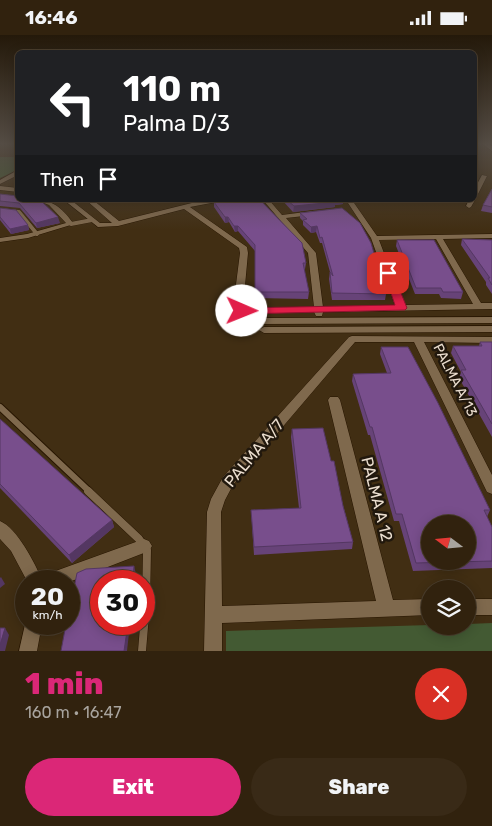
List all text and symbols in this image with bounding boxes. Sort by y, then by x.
text: 16:46 [25,6,78,29]
text: 110 m [123,68,221,110]
icon: left [40,70,105,135]
text: Palma D/3 [123,110,230,137]
icon: arrive [94,165,122,193]
text: Then [40,168,84,191]
pin [367,252,409,294]
icon: arrive [374,259,402,287]
position arrow [215,284,267,336]
street label: PALMA A/13 [429,341,481,419]
street label: PALMA A/7 [220,415,288,491]
street label: PALMA A 12 [357,455,397,543]
north arrow [421,515,476,570]
map controls [421,515,476,635]
speed limit sign: 30 [90,570,155,635]
button: layers [421,580,476,635]
text: 20 [31,582,64,611]
text: km/h [33,608,62,622]
text: 1 min [25,666,103,702]
button: close [415,668,467,720]
text: 160 m · 16:47 [25,703,121,722]
button: Exit [25,758,241,816]
button: Share [251,758,467,816]

